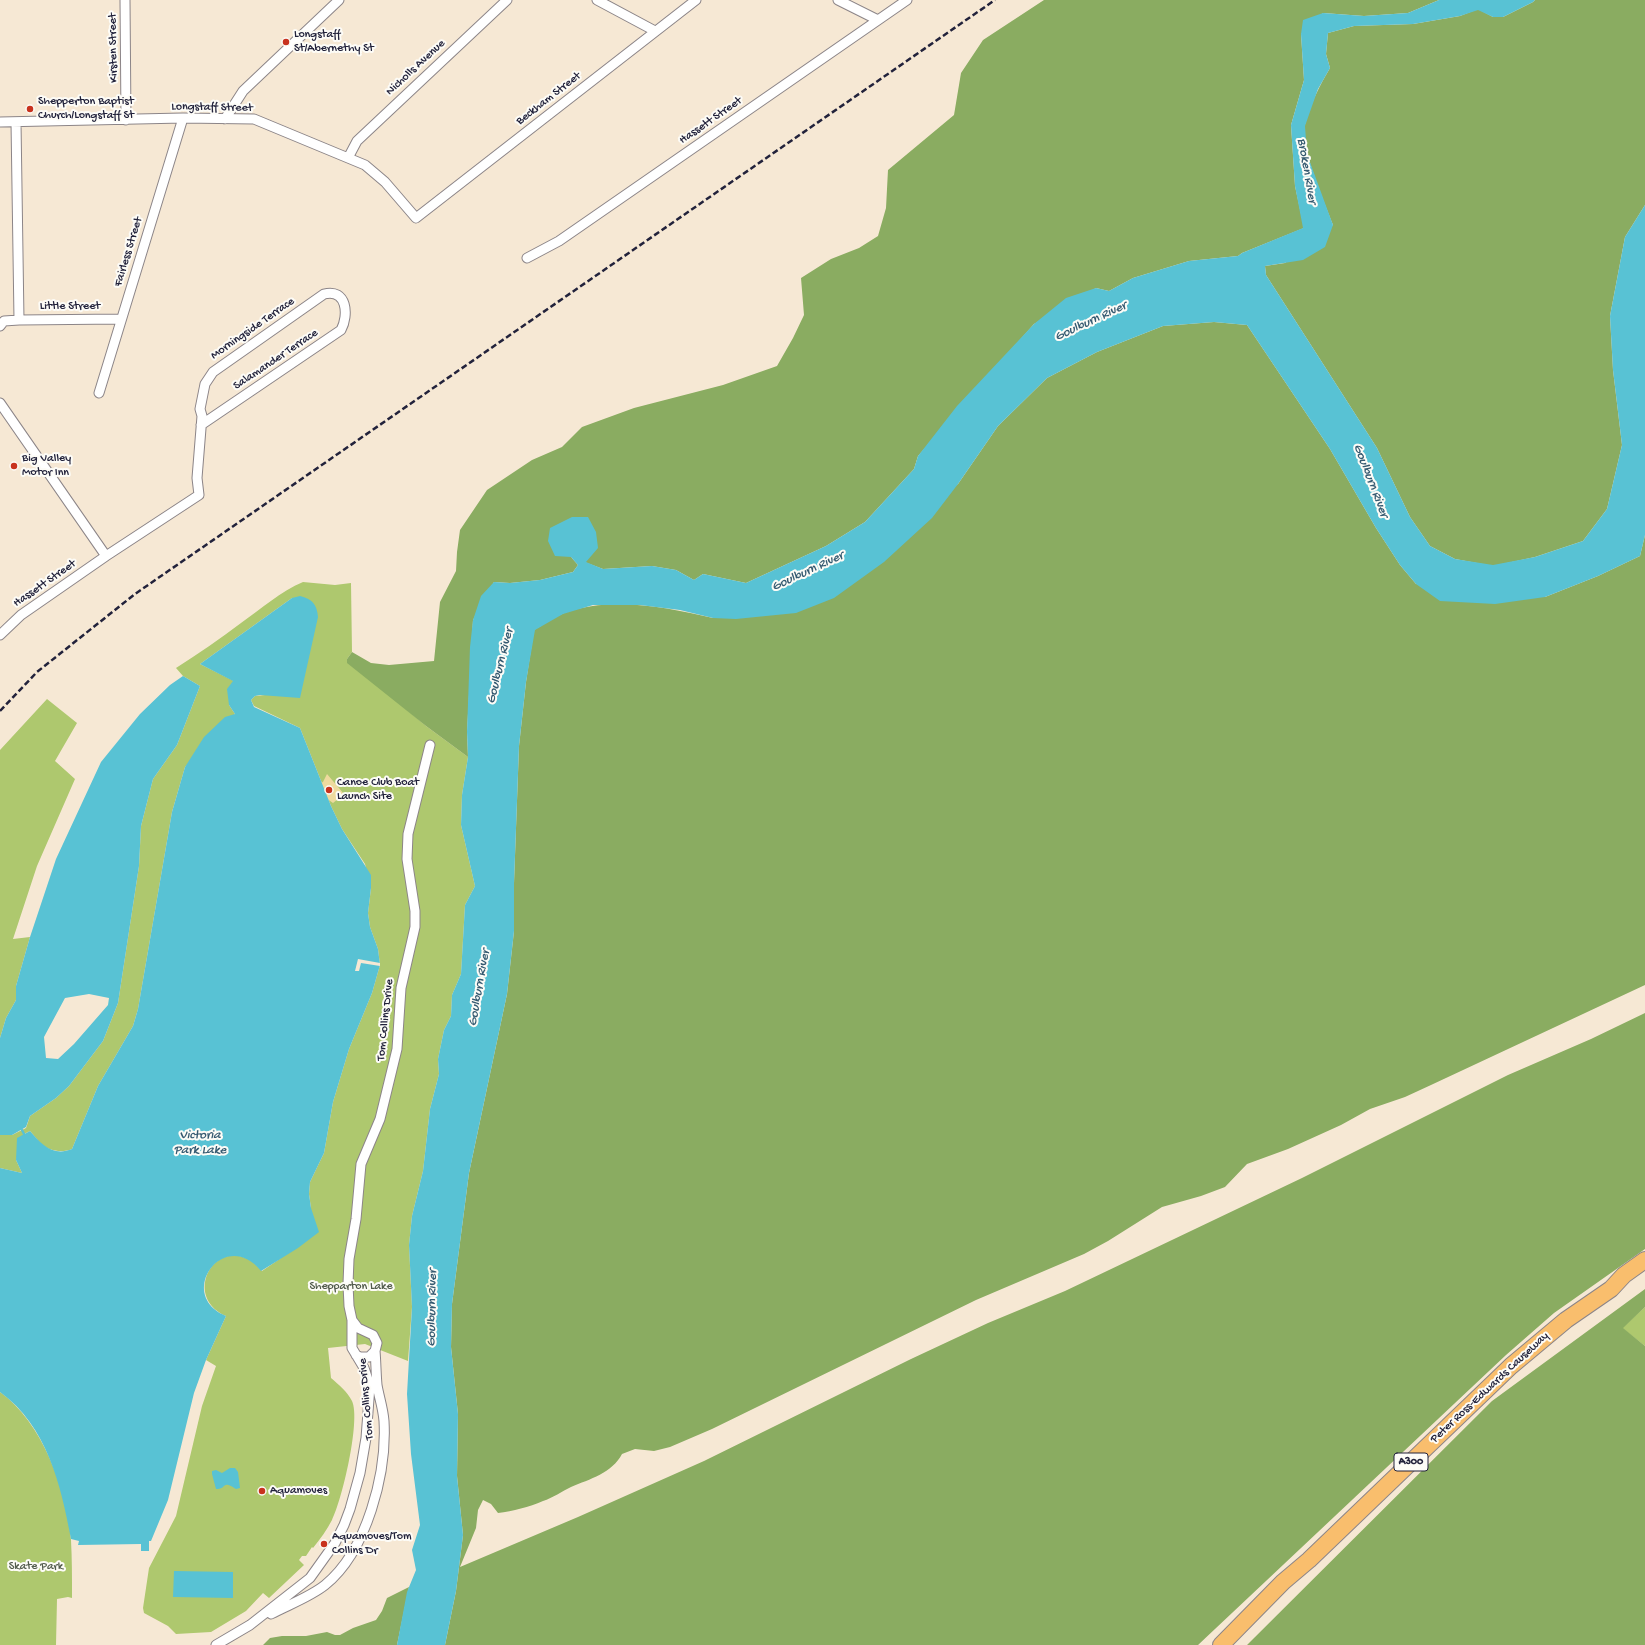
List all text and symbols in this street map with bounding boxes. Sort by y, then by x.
street label: Kirsten Street [106,13,122,83]
place label: Longstaff St/Abernethy St [294,28,374,56]
marker: Longstaff St/Abernethy St [281,37,291,47]
street label: Nicholls Avenue [383,37,449,99]
street label: Beckham Street [514,69,584,129]
street label: Hassett Street [677,94,745,148]
place label: Shepperton Baptist Church/Longstaff St [38,95,134,123]
street label: Longstaff Street [171,100,253,116]
marker: Shepperton Baptist Church/Longstaff St [25,104,35,114]
water label: Broken River [1293,137,1319,205]
street label: Fairless Street [112,215,146,289]
street label: Morningside Terrace [208,295,298,363]
water label: Goulburn River [1053,299,1129,345]
street label: Little Street [40,300,100,314]
street label: Salamander Terrace [231,326,321,394]
water label: Goulburn River [1349,442,1391,520]
place label: Big Valley Motor Inn [22,452,71,480]
marker: Big Valley Motor Inn [9,461,19,471]
water label: Goulburn River [770,549,846,595]
street label: Hassett Street [11,557,79,611]
water label: Goulburn River [484,627,518,705]
place label: Canoe Club Boat Launch Site [337,776,419,804]
marker: Canoe Club Boat Launch Site [324,785,334,795]
water label: Goulburn River [466,949,494,1027]
street label: Tom Collins Drive [375,979,397,1061]
water label: Victoria Park Lake [174,1128,226,1159]
water label: Goulburn River [425,1269,441,1347]
park label: Shepparton Lake [309,1280,393,1294]
street label: Peter Ross-Edwards Causeway [1428,1329,1552,1447]
street label: Tom Collins Drive [356,1358,378,1440]
road number: A300 [1394,1453,1428,1471]
place label: Aquamoves [270,1484,327,1498]
marker: Aquamoves [257,1486,267,1496]
place label: Aquamoves/Tom Collins Dr [332,1530,411,1558]
marker: Aquamoves/Tom Collins Dr [319,1539,329,1549]
park label: Skate Park [9,1560,63,1574]

